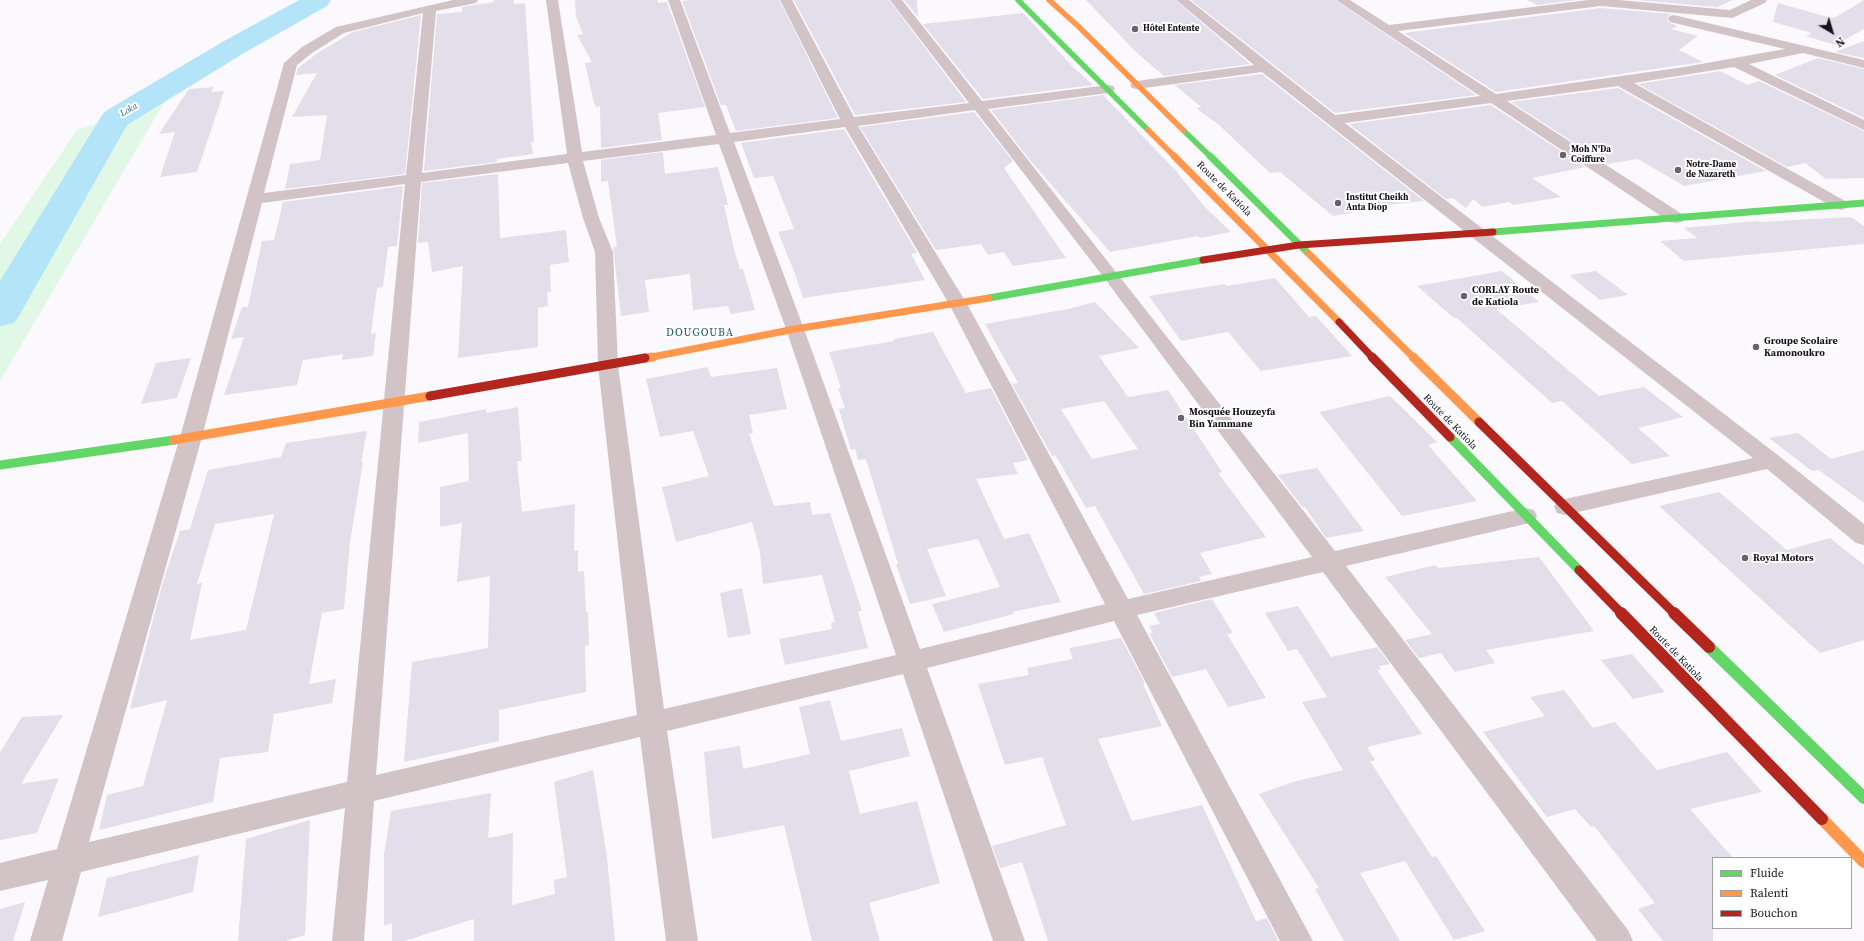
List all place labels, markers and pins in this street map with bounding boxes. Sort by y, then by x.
marker: Hôtel Entente [1130,24,1140,34]
place label: Hôtel Entente [1143,24,1199,34]
place label: Moh N'Da Coiffure [1571,145,1611,166]
marker: Moh N'Da Coiffure [1558,150,1568,160]
place label: Notre-Dame de Nazareth [1686,160,1736,181]
marker: Notre-Dame de Nazareth [1673,165,1683,175]
place label: Institut Cheikh Anta Diop [1346,193,1409,214]
marker: Institut Cheikh Anta Diop [1333,198,1343,208]
place label: CORLAY Route de Katiola [1472,284,1539,308]
marker: CORLAY Route de Katiola [1459,291,1469,301]
place label: Groupe Scolaire Kamonoukro [1764,335,1838,358]
marker: Groupe Scolaire Kamonoukro [1751,342,1761,352]
place label: Mosquée Houzeyfa Bin Yammane [1189,406,1275,430]
marker: Mosquée Houzeyfa Bin Yammane [1176,413,1186,423]
place label: Royal Motors [1753,552,1814,564]
marker: Royal Motors [1740,553,1750,563]

